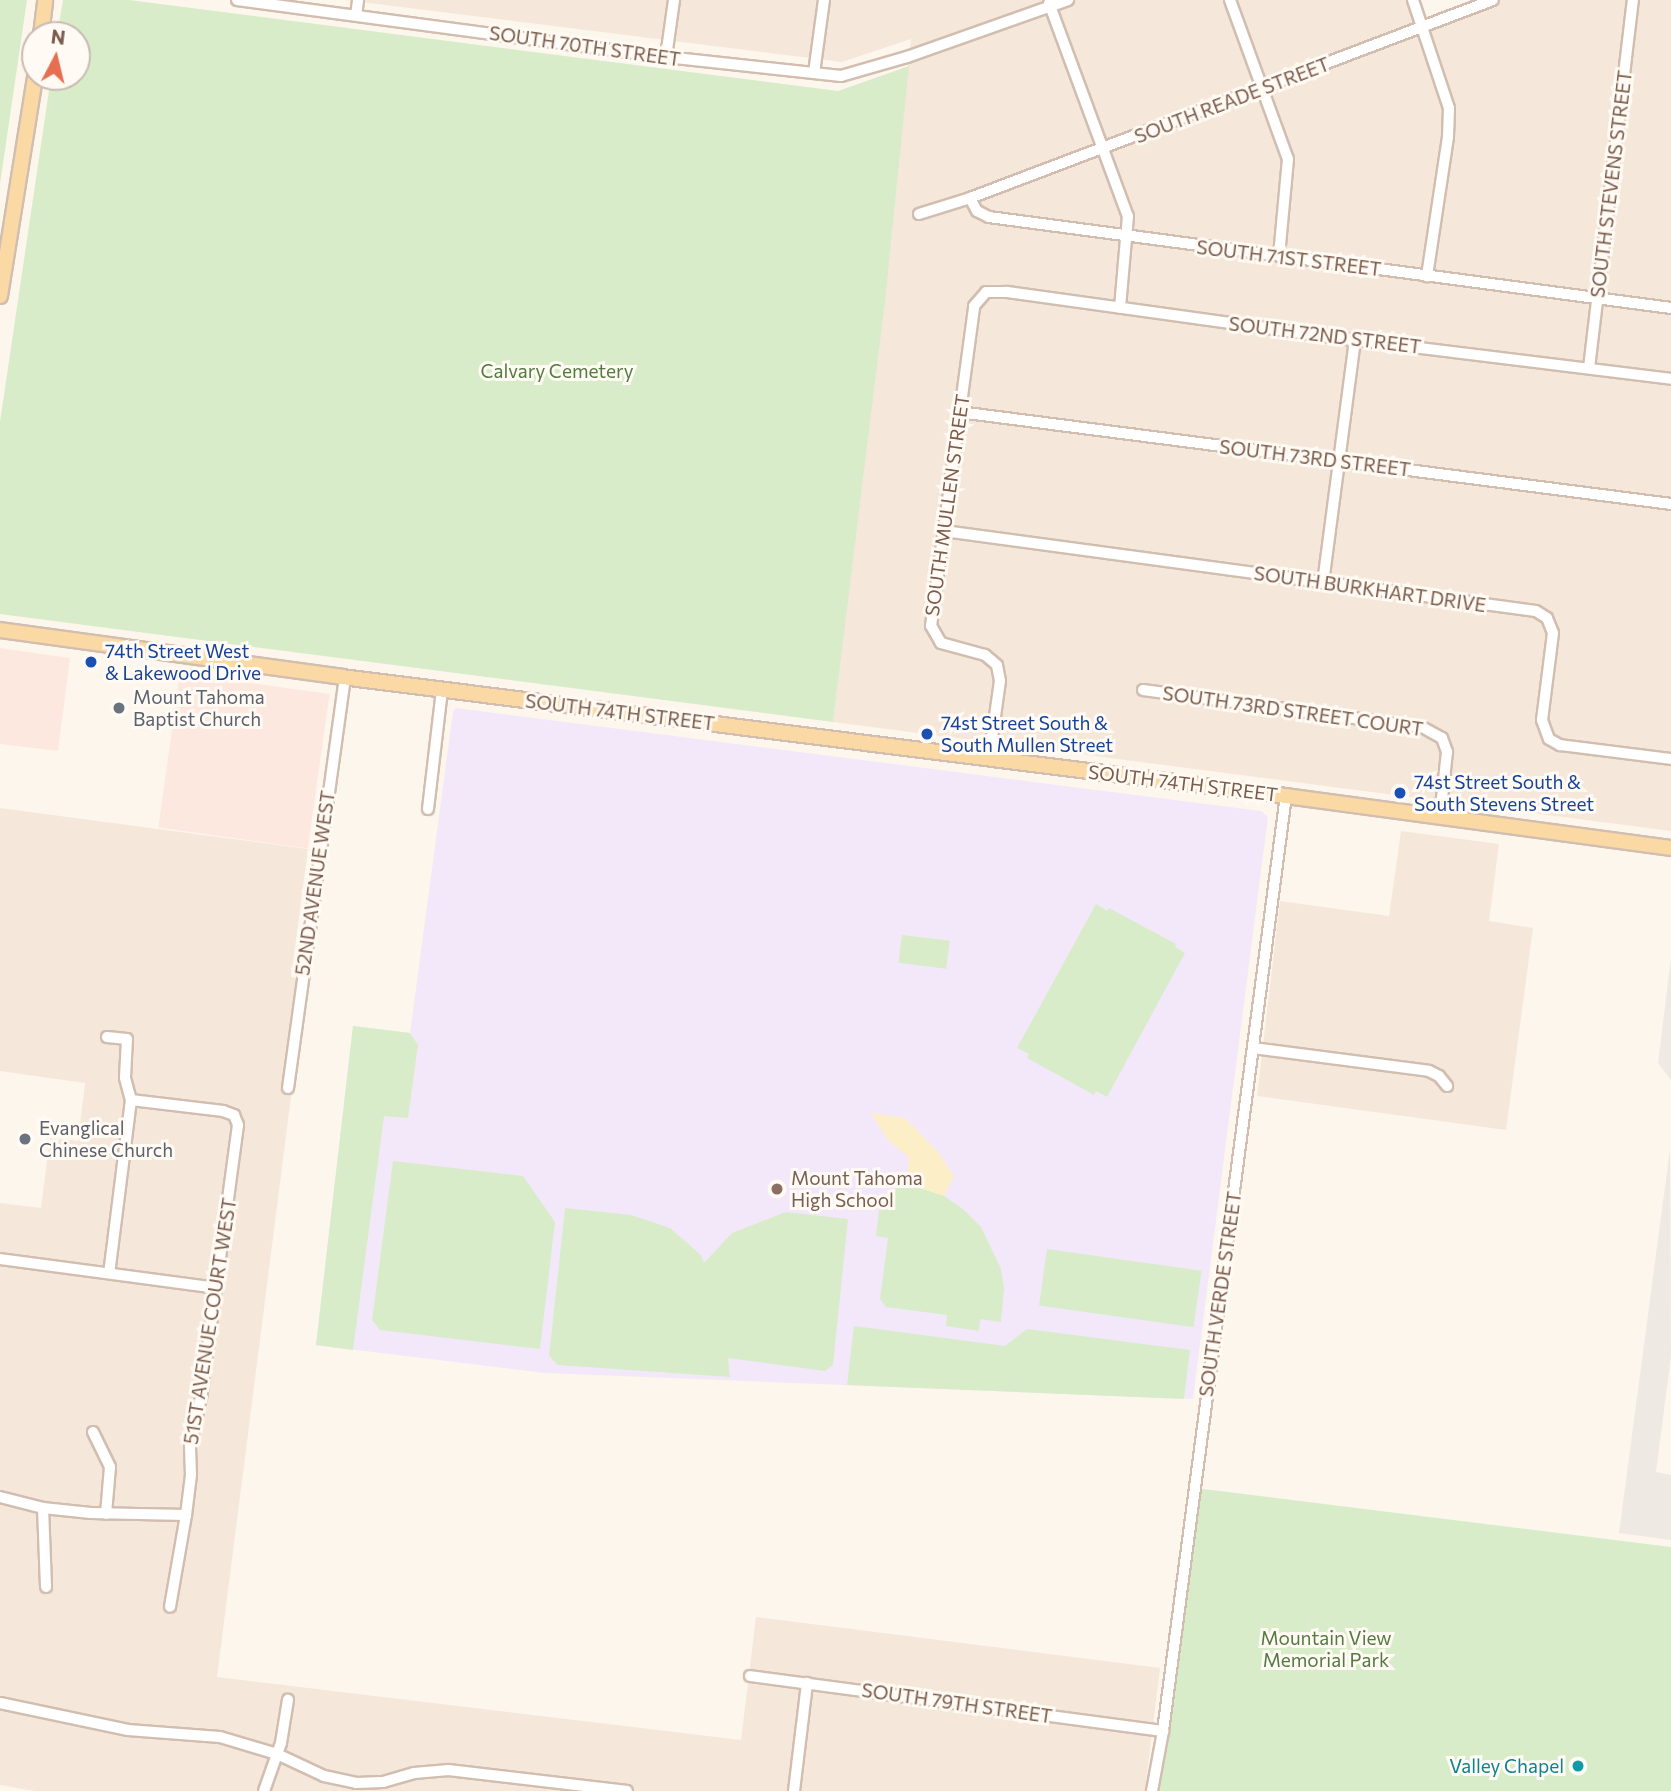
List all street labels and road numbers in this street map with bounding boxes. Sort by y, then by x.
street label: SOUTH 70TH STREET [488,21,682,71]
street label: SOUTH READE STREET [1131,52,1333,148]
street label: SOUTH STEVENS STREET [1586,69,1636,299]
street label: SOUTH 71ST STREET [1195,235,1383,281]
street label: SOUTH 72ND STREET [1227,312,1423,358]
street label: SOUTH MULLEN STREET [920,393,974,617]
street label: SOUTH 73RD STREET [1218,435,1412,481]
street label: SOUTH BURKHART DRIVE [1253,561,1487,617]
street label: SOUTH 73RD STREET COURT [1161,681,1425,741]
street label: SOUTH 74TH STREET [524,689,716,735]
street label: SOUTH 74TH STREET [1087,760,1279,806]
street label: 52ND AVENUE WEST [291,789,339,977]
street label: SOUTH VERDE STREET [1194,1190,1246,1398]
street label: 51ST AVENUE COURT WEST [179,1196,241,1446]
street label: SOUTH 79TH STREET [860,1678,1054,1728]

